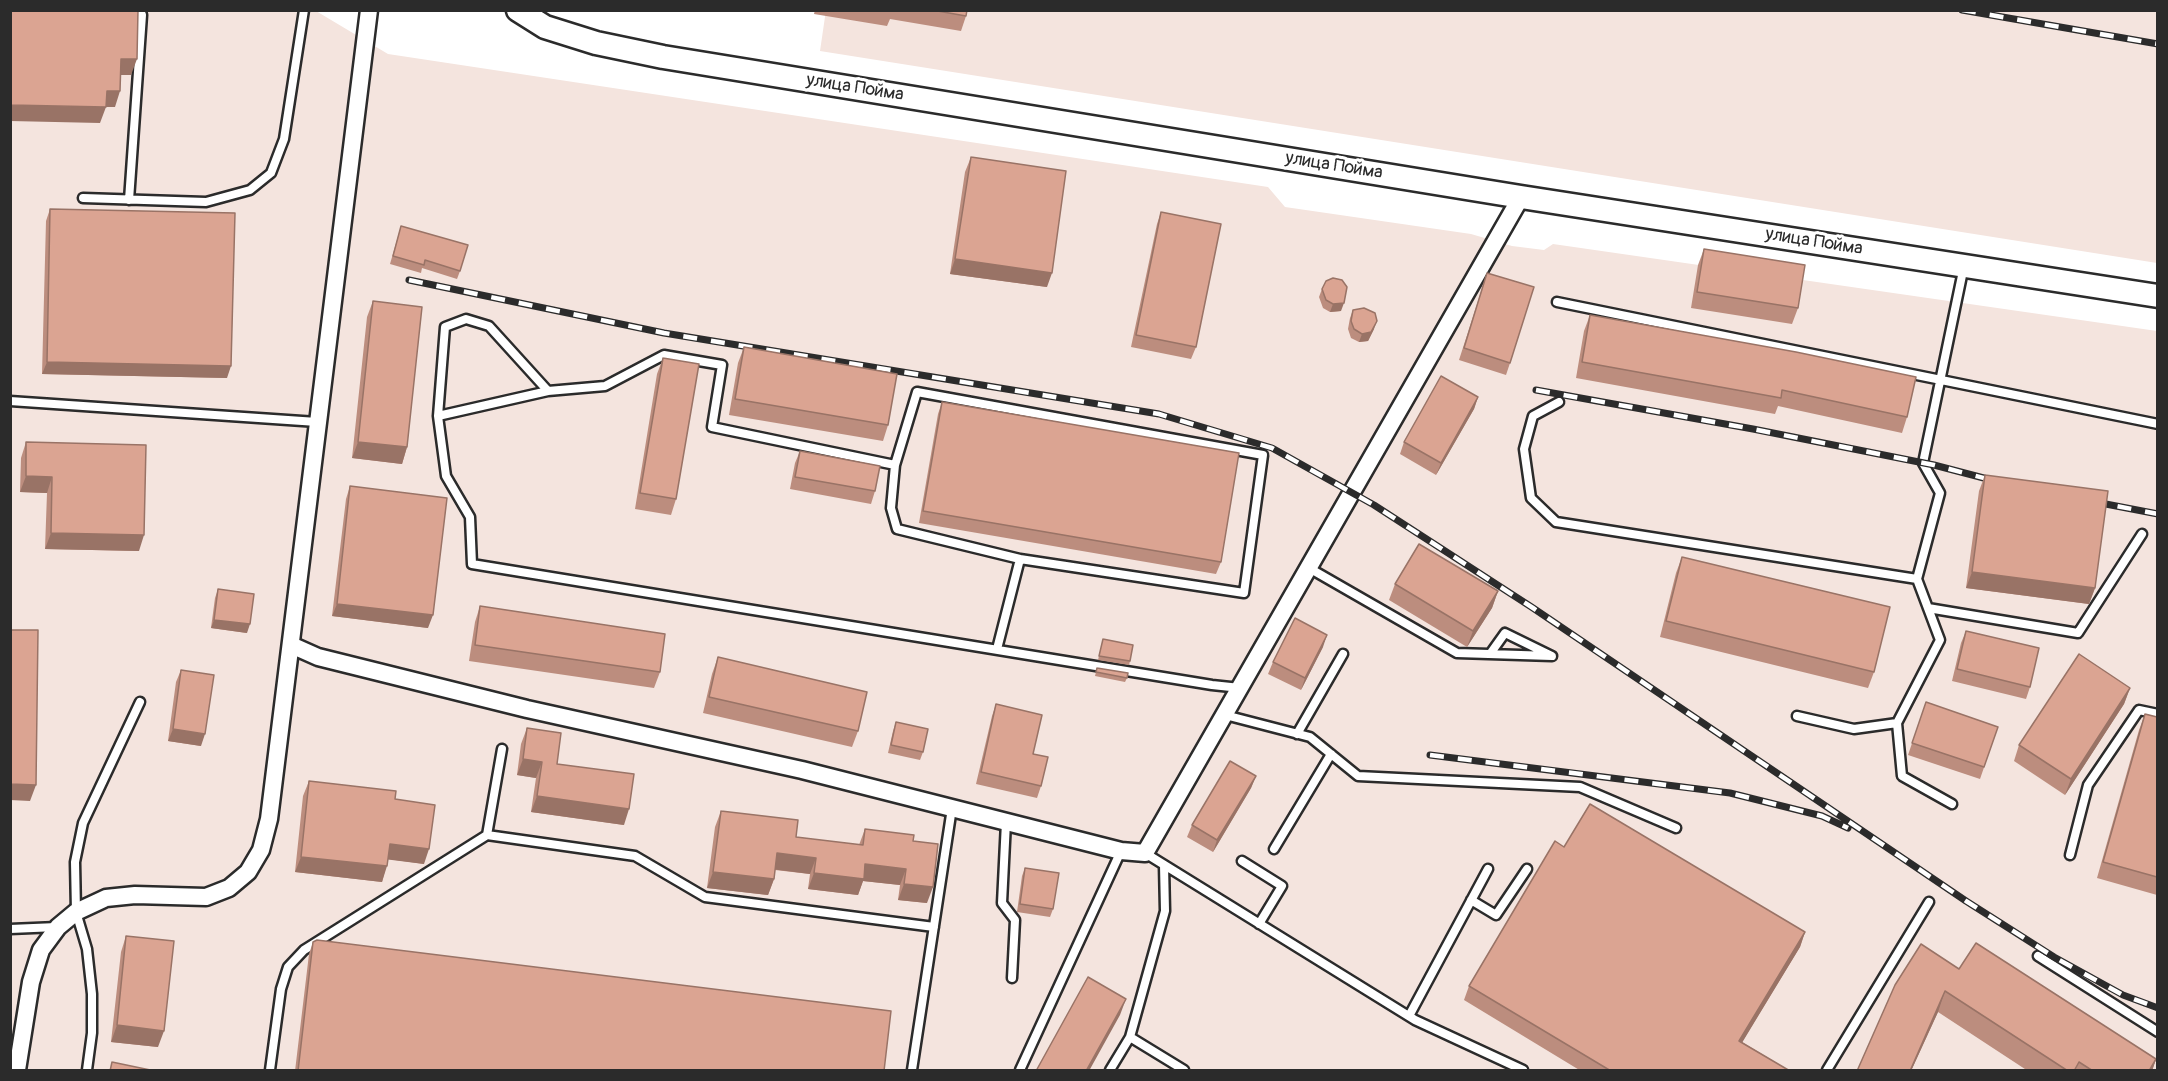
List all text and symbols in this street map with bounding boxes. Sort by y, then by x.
street label: улица Пойма [805,70,905,106]
street label: улица Пойма [1284,148,1384,184]
street label: улица Пойма [1764,224,1864,260]

